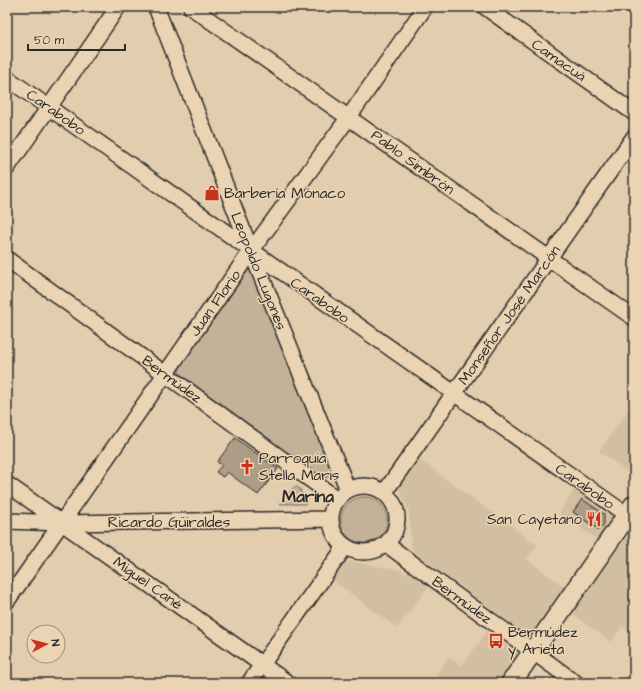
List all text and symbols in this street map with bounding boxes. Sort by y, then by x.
scale bar [28,26,125,52]
text: 50 m [34,32,65,49]
street label: Camacuá [527,34,591,87]
street label: Carabobo [22,84,90,141]
street label: Pablo Simbrón [367,125,459,200]
place label: Barbería Mónaco [224,183,346,204]
shop icon: Barbería Mónaco [203,184,221,202]
street label: Leopoldo Lugones [224,209,292,334]
street label: Monseñor José Marcón [453,241,566,389]
street label: Juan Florio [185,265,246,341]
street label: Carabobo [286,272,354,329]
street label: Bermúdez [137,350,206,409]
place label: Parroquia Stella Maris [259,448,340,486]
church icon: Parroquia Stella Maris [238,458,256,476]
street label: Carabobo [551,458,619,515]
district label: Marina [282,485,334,509]
place label: San Cayetano [487,509,583,531]
restaurant icon: San Cayetano [585,510,603,528]
street label: Ricardo Güiraldes [108,512,231,533]
street label: Miguel Cané [108,552,187,616]
street label: Bermúdez [427,571,496,630]
place label: Bermúdez y Arieta [508,622,578,661]
north arrow [26,624,66,664]
bus stop icon: Bermúdez y Arieta [487,632,505,650]
text: N [48,639,63,647]

